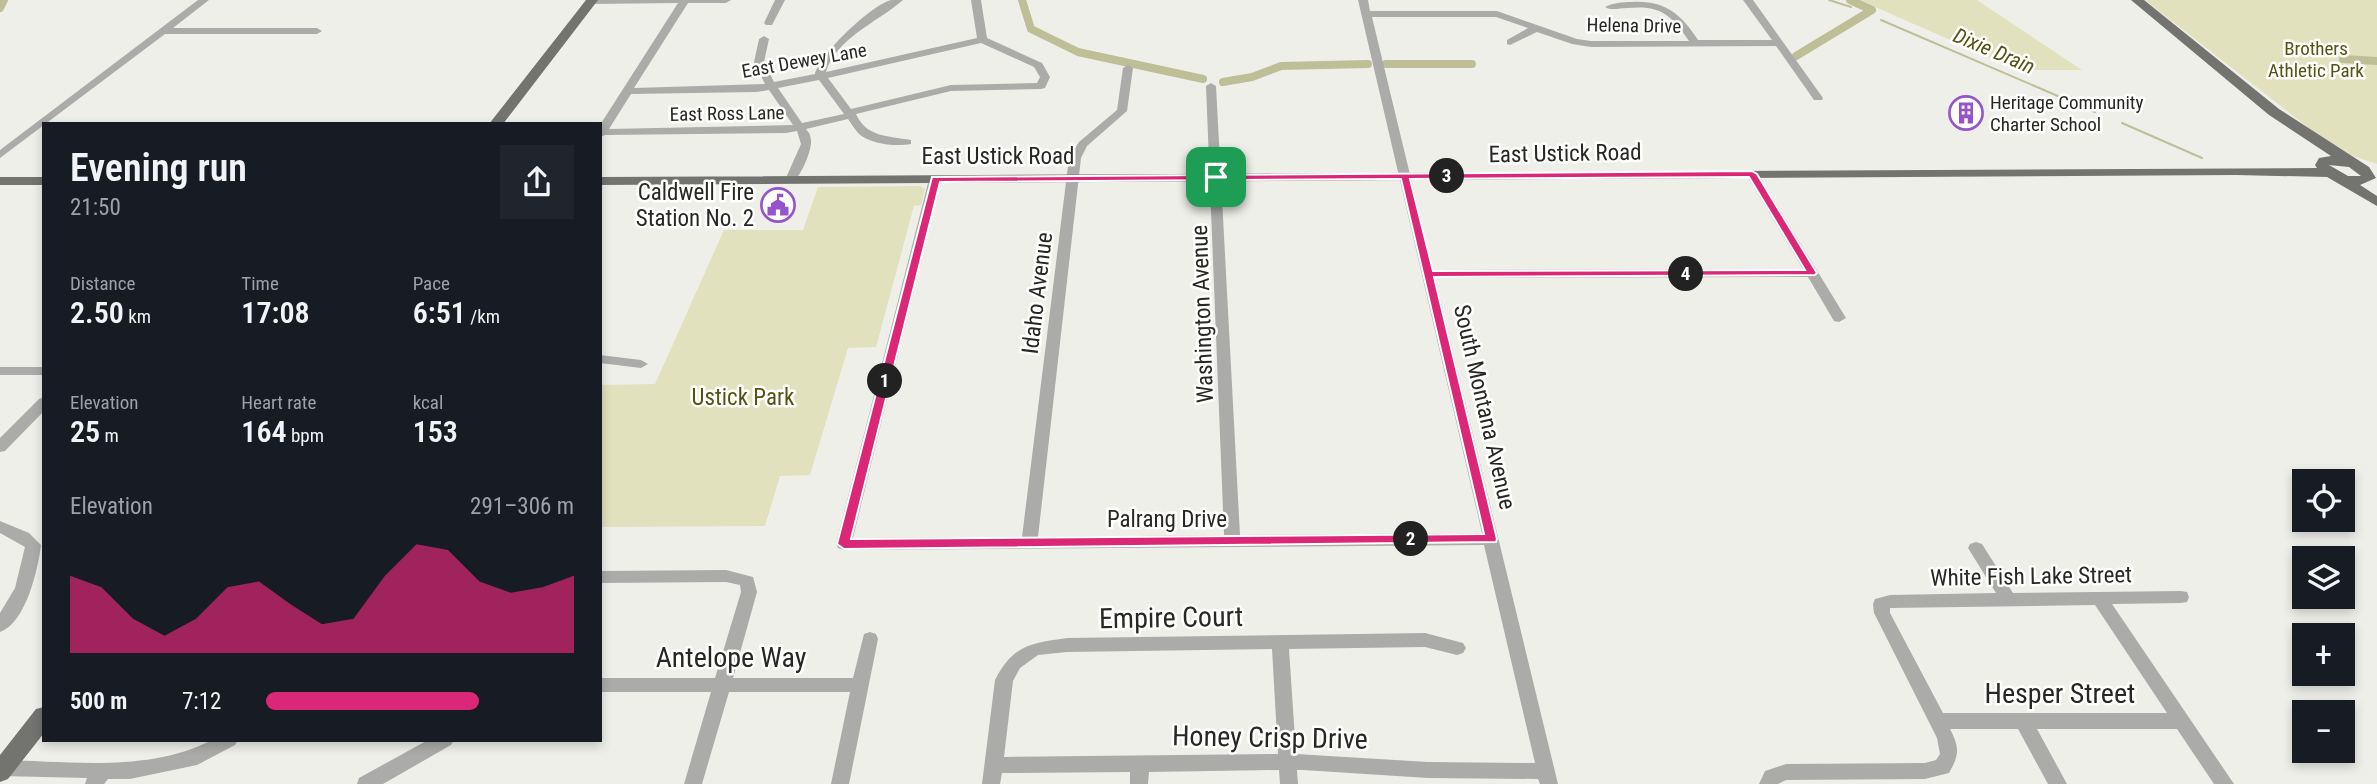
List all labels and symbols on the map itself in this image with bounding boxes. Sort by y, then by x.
street label: Helena Drive [1587,13,1682,38]
water label: Dixie Drain [1950,23,2038,79]
park label: Brothers Athletic Park [2268,37,2364,82]
street label: East Dewey Lane [740,38,869,83]
place label: Heritage Community Charter School [1990,91,2143,136]
building icon: Heritage Community Charter School [1947,94,1985,132]
street label: East Ross Lane [669,101,785,126]
street label: East Ustick Road [1488,139,1642,168]
street label: East Ustick Road [922,143,1074,170]
pin [1186,147,1246,207]
pin: 3 [1430,158,1464,194]
place label: Caldwell Fire Station No. 2 [636,179,754,232]
public building icon: Caldwell Fire Station No. 2 [759,186,797,224]
street label: Washington Avenue [1186,224,1219,404]
street label: Idaho Avenue [1017,231,1058,355]
pin: 4 [1668,256,1704,292]
street label: South Montana Avenue [1448,302,1521,512]
pin: 1 [868,364,903,398]
park label: Ustick Park [692,384,795,411]
street label: Palrang Drive [1107,506,1227,533]
pin: 2 [1394,522,1428,556]
street label: White Fish Lake Street [1930,561,2132,592]
street label: Empire Court [1099,600,1243,635]
street label: Antelope Way [656,641,807,674]
street label: Hesper Street [1985,677,2135,710]
street label: Honey Crisp Drive [1172,719,1368,756]

